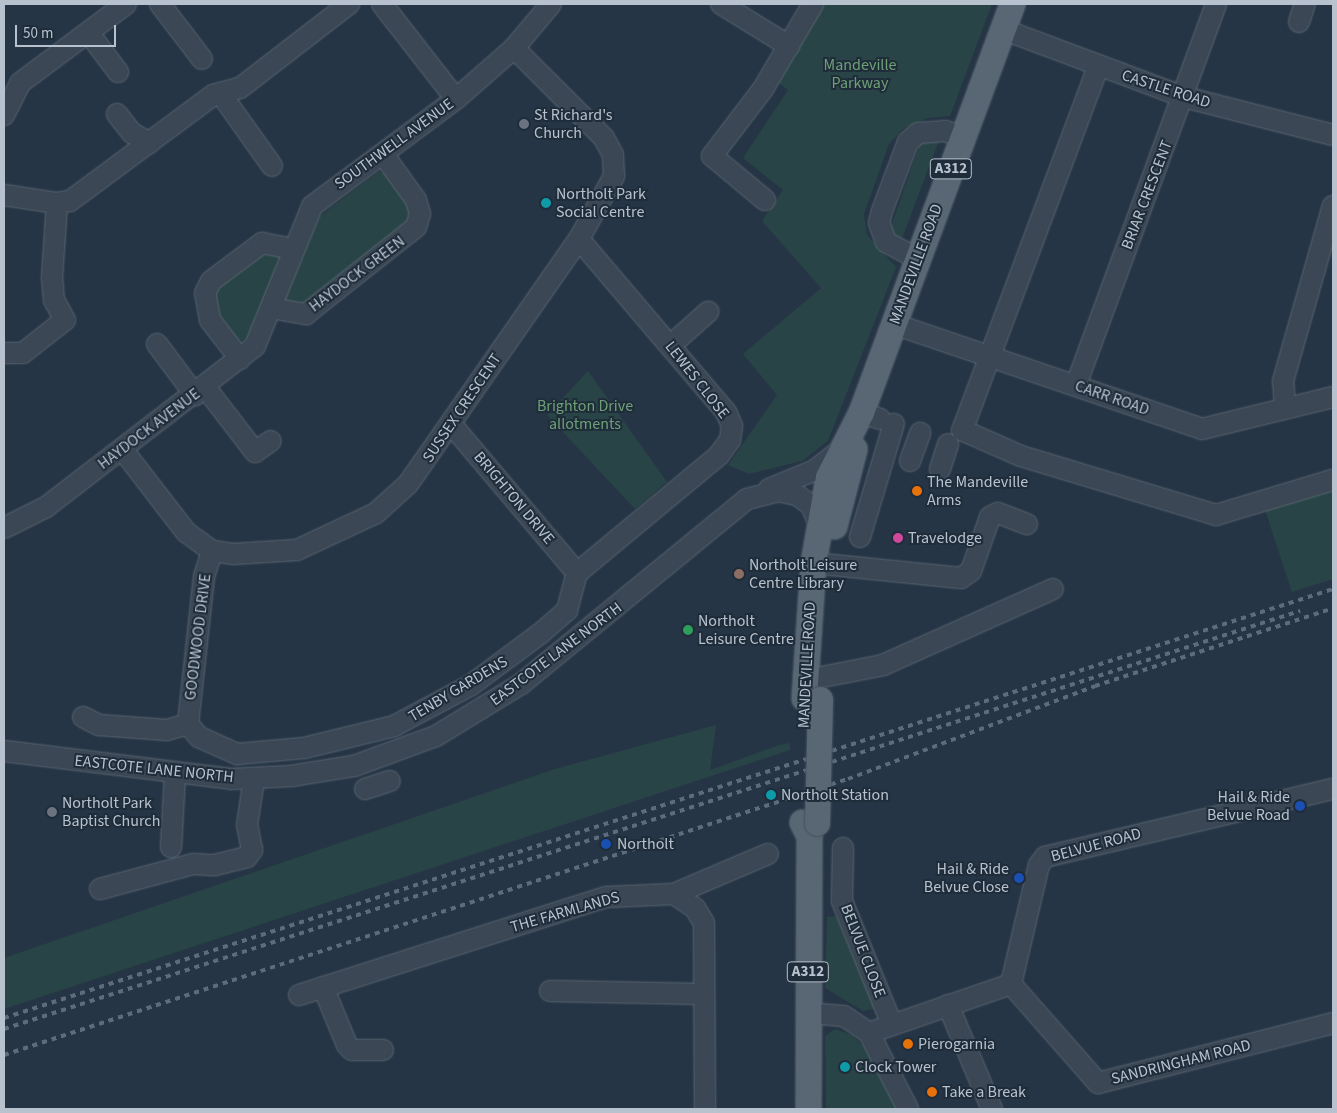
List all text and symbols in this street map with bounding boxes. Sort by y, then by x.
scale bar [18,15,119,47]
text: 50 m [23,23,53,44]
park label: Mandeville Parkway [824,55,896,93]
street label: CASTLE ROAD [1119,66,1213,112]
street label: SOUTHWELL AVENUE [331,94,457,194]
place label: St Richard's Church [534,105,613,143]
marker: St Richard's Church [518,118,530,130]
street label: BRIAR CRESCENT [1117,138,1177,252]
road number: A312 [930,156,972,182]
place label: Northolt Park Social Centre [556,184,646,222]
marker: Northolt Park Social Centre [540,197,552,209]
street label: MANDEVILLE ROAD [885,201,947,327]
street label: HAYDOCK GREEN [305,232,409,316]
street label: LEWES CLOSE [661,337,733,423]
street label: SUSSEX CRESCENT [418,350,506,466]
street label: CARR ROAD [1072,376,1152,420]
street label: HAYDOCK AVENUE [94,384,204,474]
park label: Brighton Drive allotments [537,396,633,434]
street label: BRIGHTON DRIVE [470,448,558,548]
place label: The Mandeville Arms [927,472,1028,510]
marker: The Mandeville Arms [911,485,923,497]
place label: Travelodge [908,528,982,548]
marker: Travelodge [892,532,904,544]
place label: Northolt Leisure Centre Library [749,555,857,593]
marker: Northolt Leisure Centre Library [733,568,745,580]
street label: GOODWOOD DRIVE [181,573,215,701]
street label: EASTCOTE LANE NORTH [486,598,626,710]
street label: MANDEVILLE ROAD [794,601,820,729]
place label: Northolt Leisure Centre [698,611,794,649]
marker: Northolt Leisure Centre [682,624,694,636]
street label: TENBY GARDENS [405,652,511,726]
street label: EASTCOTE LANE NORTH [73,751,235,787]
place label: Northolt Station [781,785,889,805]
place label: Hail & Ride Belvue Road [1207,787,1290,825]
marker: Northolt Station [765,789,777,801]
place label: Northolt Park Baptist Church [62,793,160,831]
marker: Hail & Ride Belvue Road [1294,800,1306,812]
marker: Northolt Park Baptist Church [46,806,58,818]
street label: BELVUE ROAD [1049,824,1143,866]
place label: Northolt [617,834,674,854]
marker: Northolt [599,837,613,851]
place label: Hail & Ride Belvue Close [924,859,1009,897]
marker: Hail & Ride Belvue Close [1013,872,1025,884]
street label: THE FARMLANDS [508,887,622,937]
street label: BELVUE CLOSE [836,902,890,1000]
road number: A312 [787,960,829,984]
place label: Pierogarnia [918,1034,995,1054]
street label: SANDRINGHAM ROAD [1109,1035,1253,1089]
marker: Pierogarnia [902,1038,914,1050]
place label: Clock Tower [855,1057,936,1077]
marker: Clock Tower [839,1061,851,1073]
place label: Take a Break [942,1082,1026,1102]
marker: Take a Break [926,1086,938,1098]

